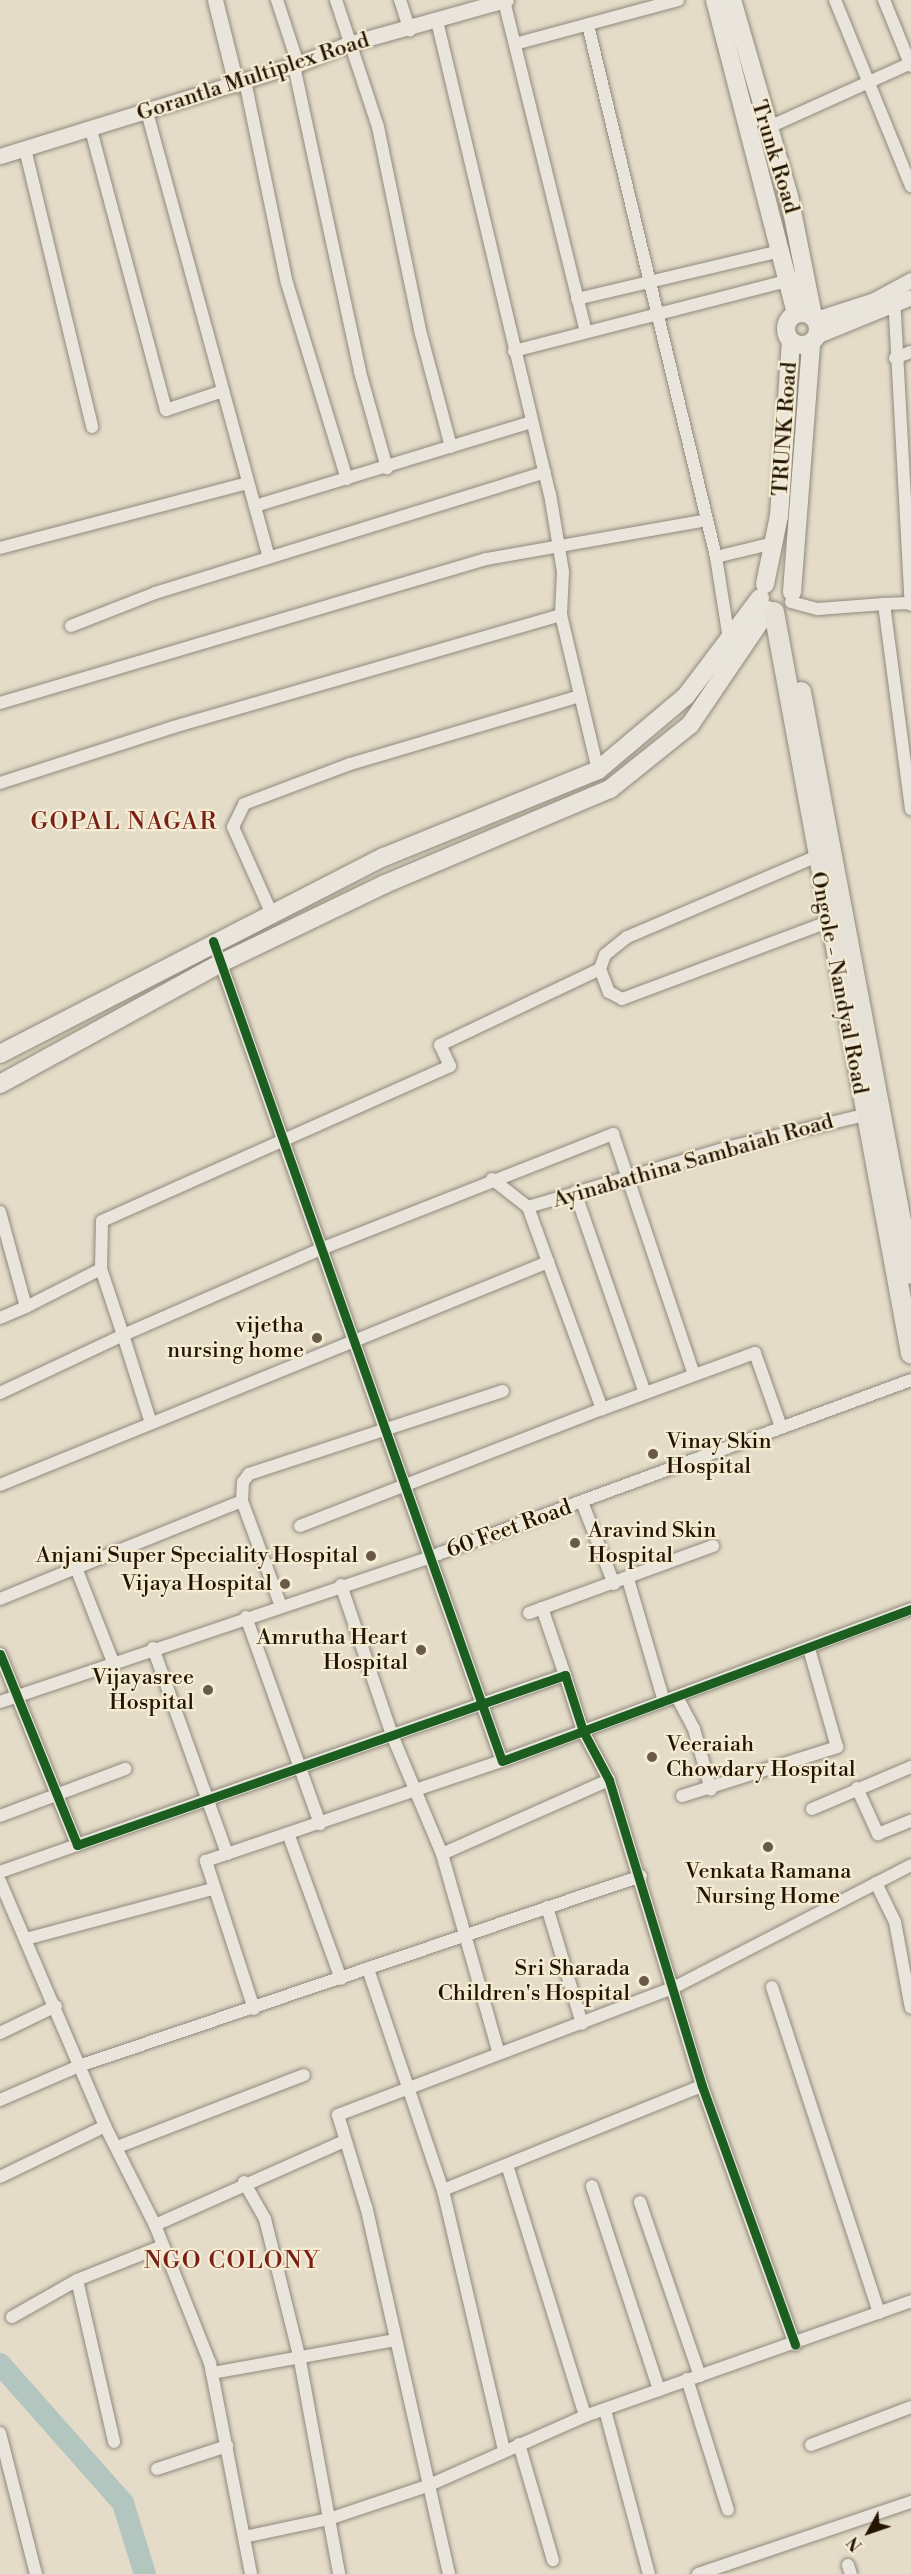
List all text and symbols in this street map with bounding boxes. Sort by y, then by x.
street label: Gorantla Multiplex Road [133,27,373,127]
street label: Trunk Road [745,97,805,217]
street label: TRUNK Road [767,361,803,497]
district label: GOPAL NAGAR [30,809,218,837]
street label: Ongole - Nandyal Road [804,869,874,1097]
street label: Ayinabathina Sambaiah Road [550,1108,836,1214]
place label: vijetha nursing home [167,1312,304,1364]
marker: vijetha nursing home [308,1329,326,1347]
place label: Vinay Skin Hospital [666,1428,772,1480]
marker: Vinay Skin Hospital [644,1445,662,1463]
street label: 60 Feet Road [443,1494,575,1564]
place label: Aravind Skin Hospital [588,1517,716,1568]
marker: Aravind Skin Hospital [566,1534,584,1552]
place label: Anjani Super Speciality Hospital [36,1543,358,1569]
marker: Anjani Super Speciality Hospital [362,1547,380,1565]
place label: Vijaya Hospital [121,1571,272,1597]
marker: Vijaya Hospital [276,1575,294,1593]
place label: Amrutha Heart Hospital [256,1624,408,1676]
marker: Amrutha Heart Hospital [412,1641,430,1659]
place label: Vijayasree Hospital [92,1664,194,1716]
marker: Vijayasree Hospital [199,1681,217,1699]
place label: Veeraiah Chowdary Hospital [666,1731,856,1783]
marker: Veeraiah Chowdary Hospital [643,1748,661,1766]
marker: Venkata Ramana Nursing Home [759,1838,777,1856]
place label: Venkata Ramana Nursing Home [685,1858,851,1910]
place label: Sri Sharada Children's Hospital [438,1955,630,2006]
marker: Sri Sharada Children's Hospital [635,1972,653,1990]
district label: NGO COLONY [144,2248,320,2276]
north arrow [839,2502,899,2562]
text: N [843,2532,867,2555]

